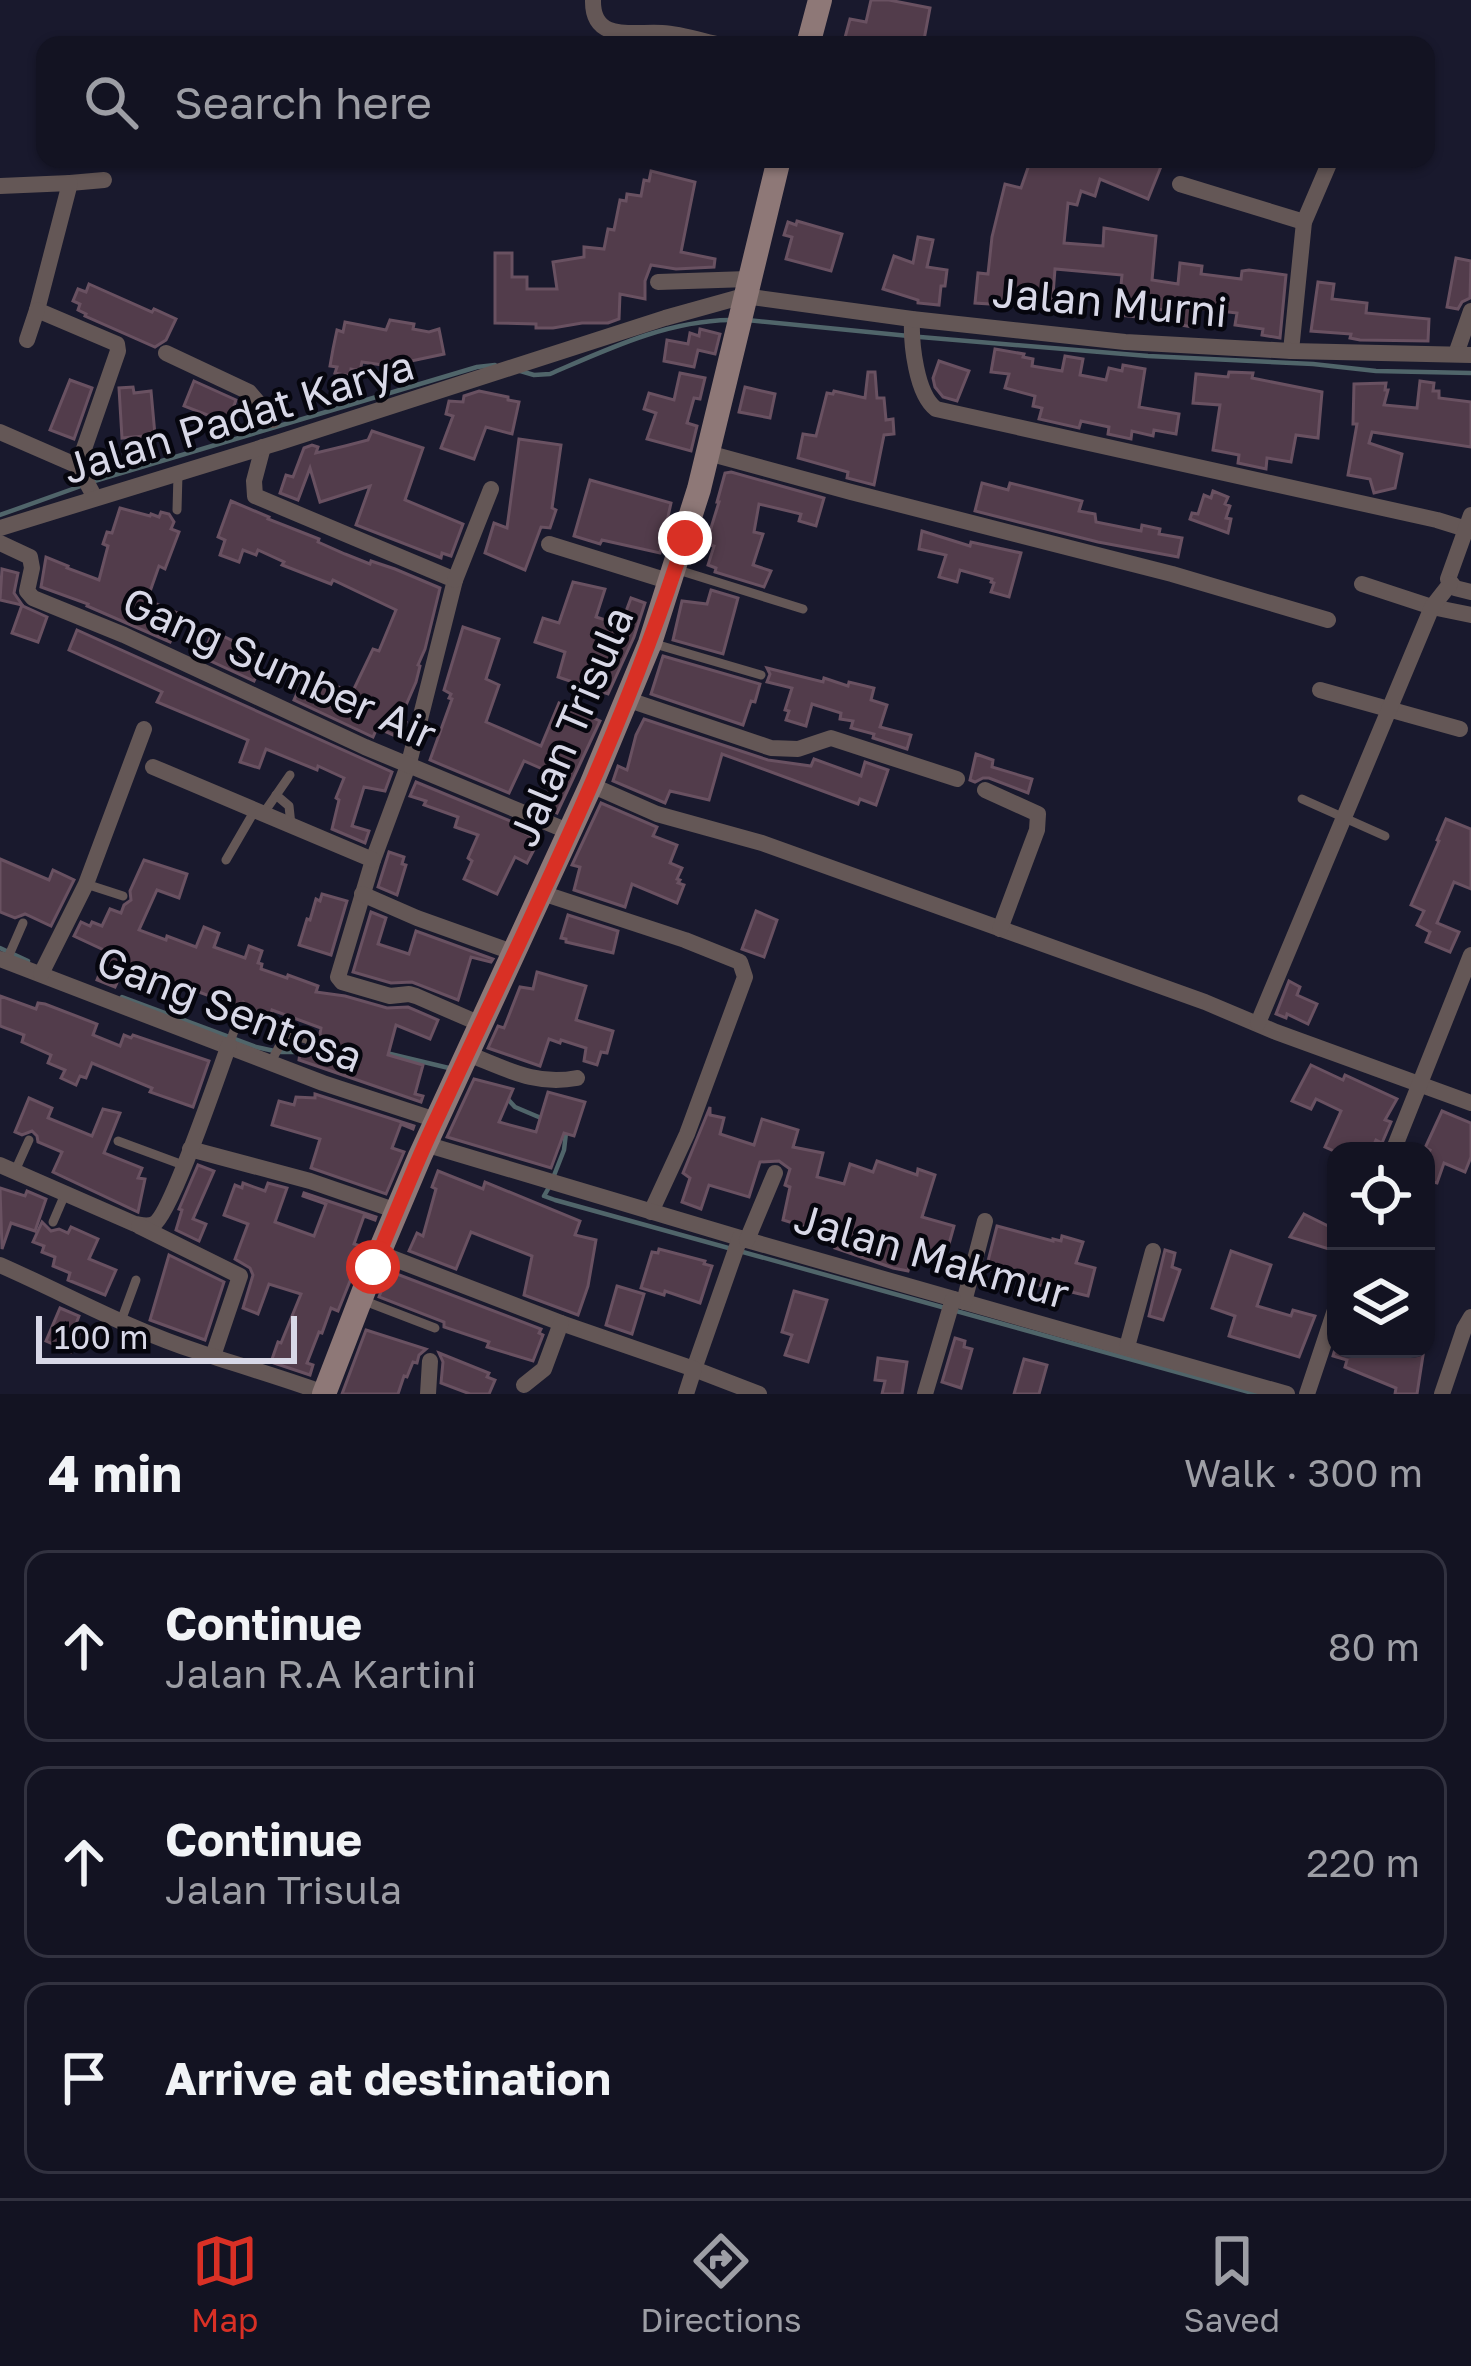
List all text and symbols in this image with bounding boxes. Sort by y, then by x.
search box [36,36,1435,168]
icon: search [78,69,144,135]
text: Search here [174,75,432,129]
street label: Jalan Murni [990,266,1230,336]
street label: Jalan Padat Karya [57,339,419,493]
route end [658,511,712,565]
street label: Gang Sumber Air [116,575,444,759]
street label: Jalan Trisula [497,599,643,853]
street label: Gang Sentosa [90,934,370,1082]
map controls [1327,1142,1435,1358]
button: locate [1327,1142,1435,1250]
street label: Jalan Makmur [789,1192,1075,1318]
route start [346,1240,400,1294]
button: layers [1327,1250,1435,1358]
scale bar [36,1310,297,1363]
text: 100 m [54,1317,148,1356]
text: 4 min [48,1442,182,1503]
text: Walk · 300 m [1184,1449,1423,1496]
text: Continue [165,1596,362,1650]
icon: ahead [51,1613,117,1679]
text: 80 m [1328,1623,1420,1670]
text: Jalan R.A Kartini [165,1650,476,1697]
text: Continue [165,1812,362,1866]
icon: ahead [51,1829,117,1895]
text: 220 m [1306,1839,1420,1886]
text: Jalan Trisula [165,1866,402,1913]
icon: arrive [51,2045,117,2111]
text: Arrive at destination [165,2051,611,2105]
tab: Map [191,2228,258,2339]
tab: Directions [640,2228,802,2339]
tab: Saved [1184,2228,1280,2339]

